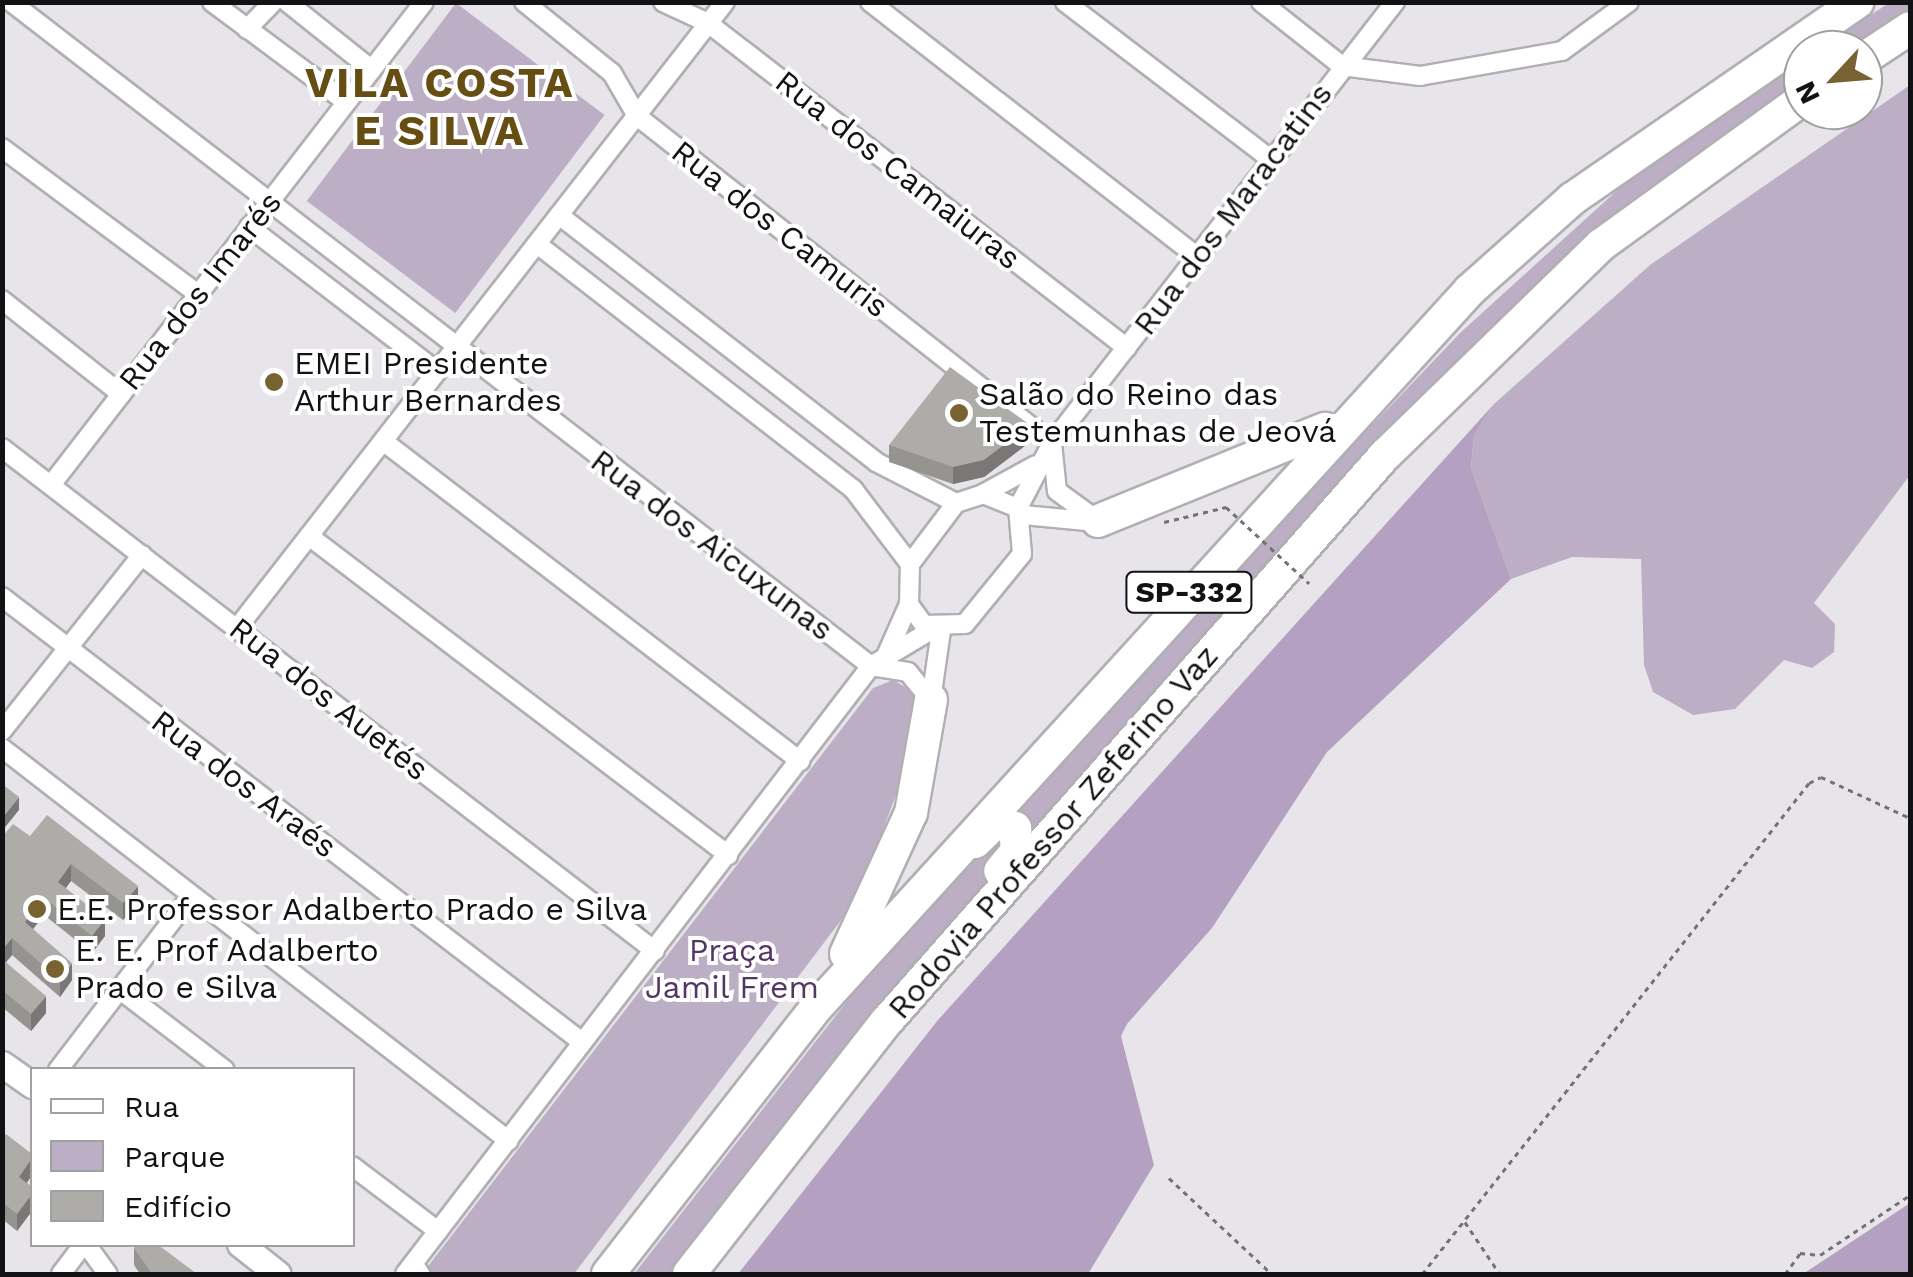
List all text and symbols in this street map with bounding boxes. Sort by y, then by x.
north arrow [1783,30,1883,130]
district label: VILA COSTA E SILVA [304,58,576,156]
street label: Rua dos Camaiuras [767,62,1029,278]
street label: Rua dos Maracatins [1125,75,1341,343]
text: N [1788,76,1827,109]
street label: Rua dos Camuris [664,132,896,326]
street label: Rua dos Imarés [110,184,290,398]
place label: EMEI Presidente Arthur Bernardes [294,345,562,420]
marker: EMEI Presidente Arthur Bernardes [263,371,285,393]
place label: Salão do Reino das Testemunhas de Jeová [979,376,1337,451]
marker: Salão do Reino das Testemunhas de Jeová [948,402,970,424]
street label: Rua dos Aicuxunas [582,441,842,649]
road number: SP-332 [1124,567,1254,617]
street label: Rua dos Auetés [221,609,437,789]
street label: Rodovia Professor Zeferino Vaz [879,636,1227,1028]
street label: Rua dos Araés [143,701,345,867]
place label: E.E. Professor Adalberto Prado e Silva [57,890,649,928]
marker: E.E. Professor Adalberto Prado e Silva [26,898,48,920]
place label: E. E. Prof Adalberto Prado e Silva [75,932,381,1007]
park label: Praça Jamil Frem [644,932,820,1007]
marker: E. E. Prof Adalberto Prado e Silva [44,958,66,980]
legend [30,1067,355,1247]
text: Rua [124,1089,179,1124]
text: Parque [124,1139,226,1174]
text: Edifício [124,1189,232,1224]

